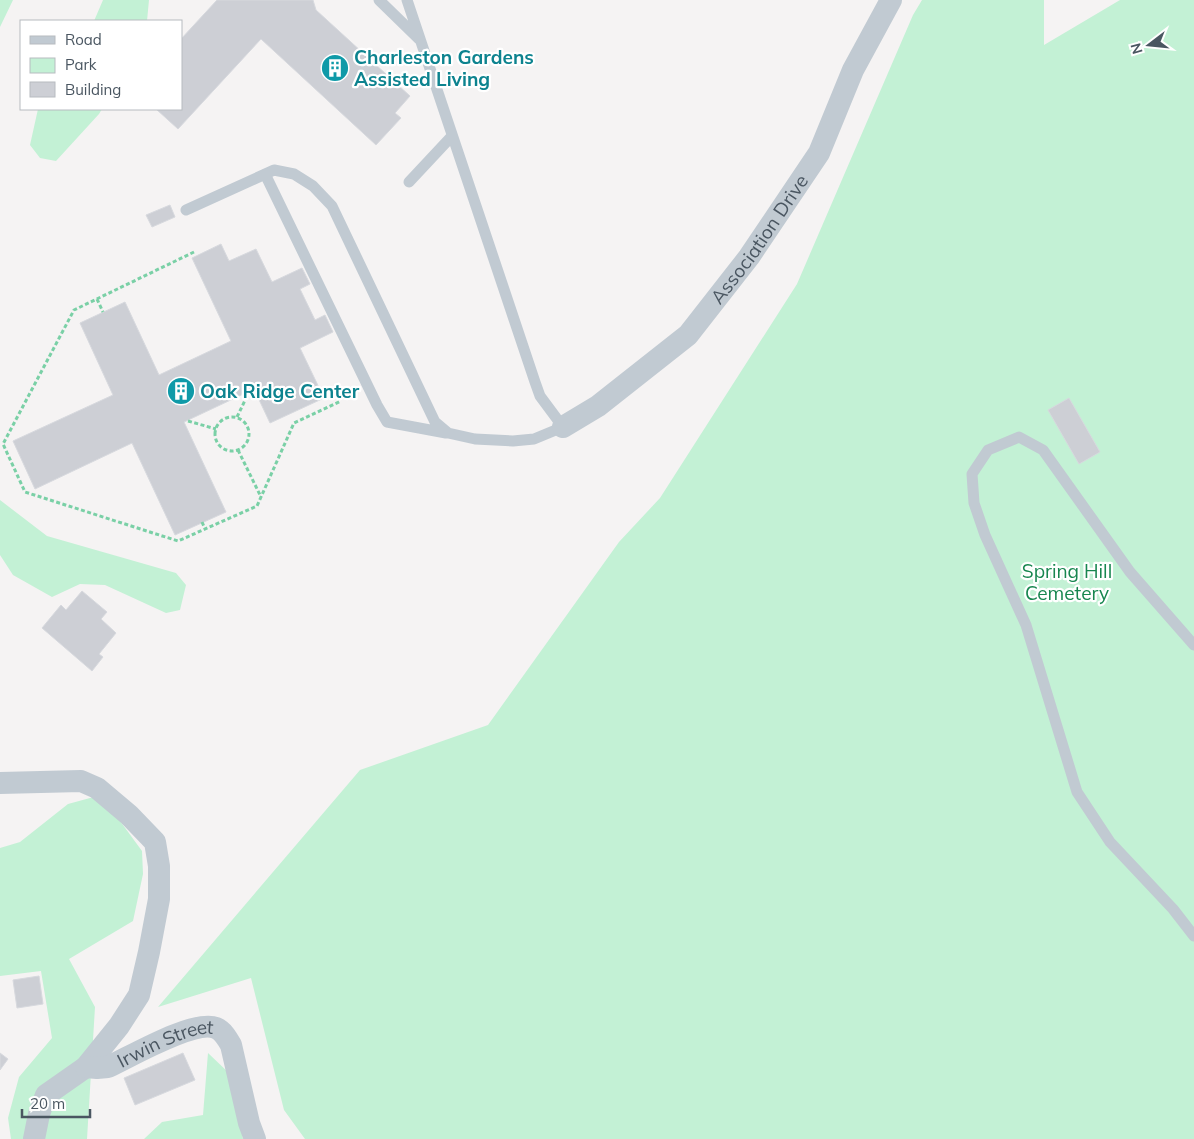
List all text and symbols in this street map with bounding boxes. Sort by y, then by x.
legend [20,20,182,110]
north arrow [1124,20,1174,70]
text: Road [65,30,102,49]
text: N [1126,41,1147,56]
place label: Charleston Gardens Assisted Living [354,45,534,91]
building icon: Charleston Gardens Assisted Living [320,53,350,83]
text: Park [65,55,97,74]
text: Building [65,80,121,99]
street label: Association Drive [705,170,813,308]
building icon: Oak Ridge Center [166,376,196,406]
place label: Oak Ridge Center [200,379,360,403]
park label: Spring Hill Cemetery [1022,559,1112,605]
street label: Irwin Street [113,1014,215,1073]
scale bar [22,1086,90,1118]
text: 20 m [30,1094,65,1113]

